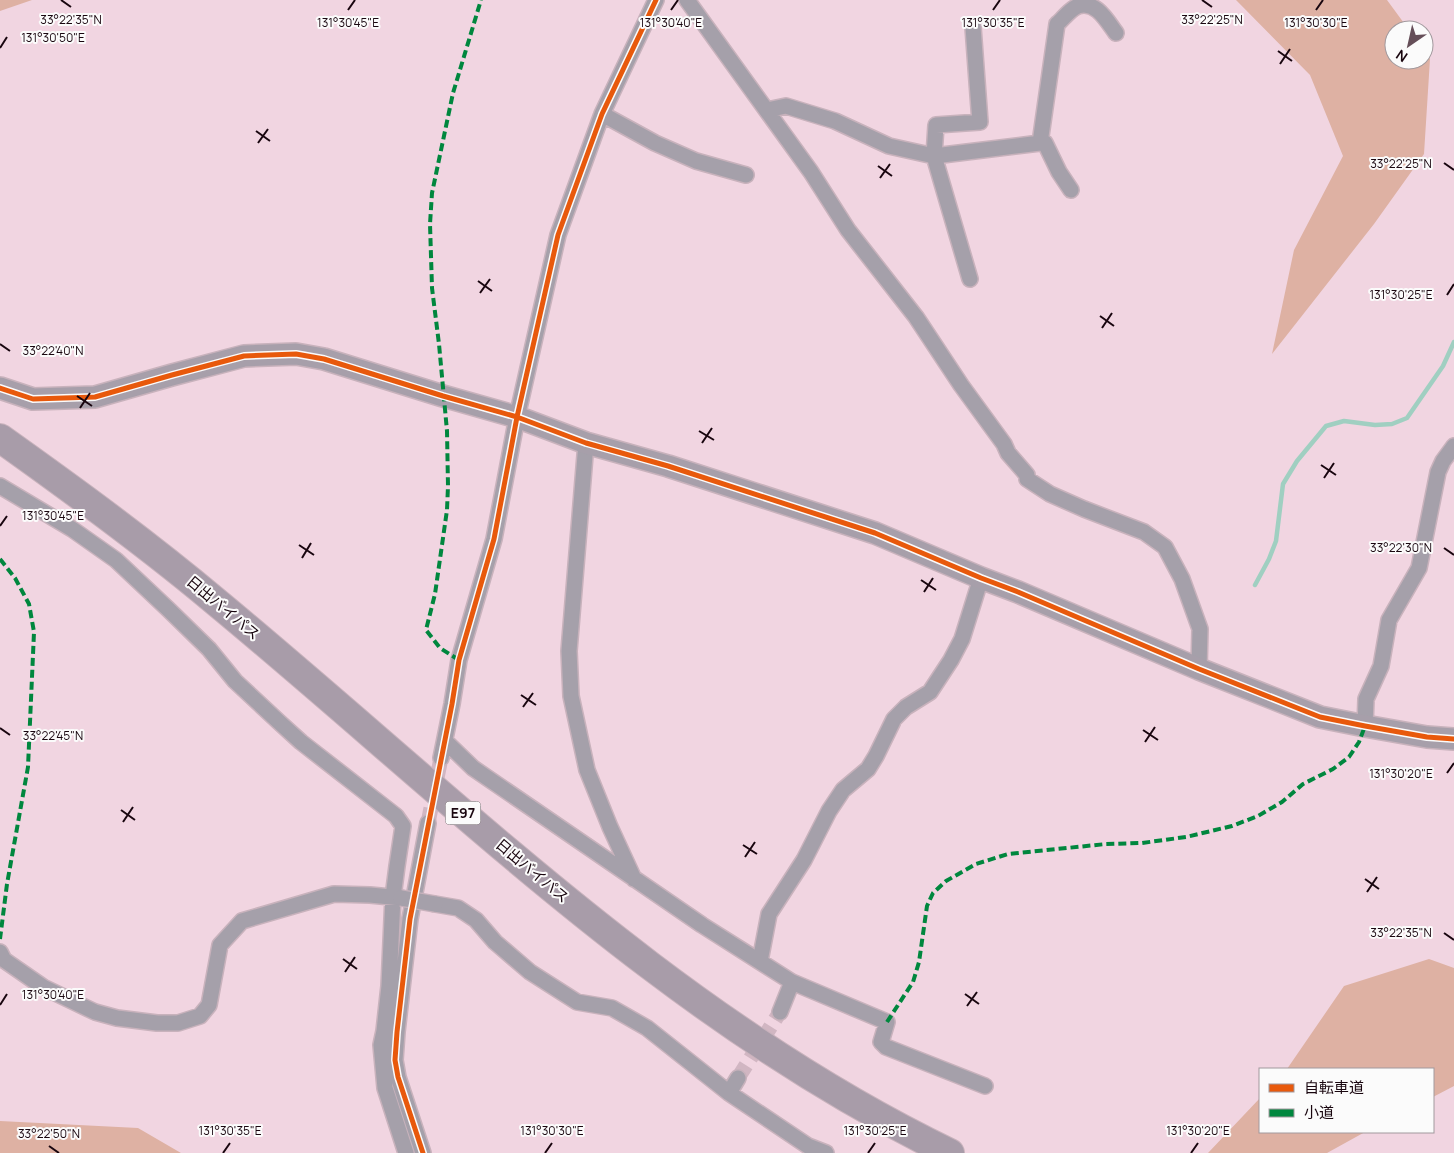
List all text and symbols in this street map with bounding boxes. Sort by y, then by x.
text: 33°22'35"N [40,11,102,28]
text: 33°22'25"N [1181,11,1243,28]
text: 131°30'45"E [317,14,379,31]
text: 131°30'40"E [640,14,702,31]
text: 131°30'35"E [961,14,1025,31]
text: 131°30'30"E [1284,14,1348,31]
north arrow [1384,20,1434,70]
text: 131°30'50"E [21,29,85,46]
text: N [1392,46,1411,67]
text: 33°22'25"N [1370,155,1432,172]
text: 131°30'25"E [1369,286,1433,303]
text: 33°22'40"N [23,342,83,359]
text: 131°30'45"E [22,507,84,524]
text: 33°22'30"N [1370,539,1432,556]
street label: 日出バイパス [182,571,264,644]
text: 33°22'45"N [23,727,83,744]
text: 131°30'20"E [1369,765,1433,782]
road number: E97 [446,801,480,824]
street label: 日出バイパス [491,834,573,907]
text: 33°22'35"N [1370,924,1432,941]
text: 131°30'40"E [22,986,84,1003]
legend [1259,1068,1434,1133]
text: 自転車道 [1304,1077,1364,1098]
text: 小道 [1304,1102,1334,1123]
text: 131°30'35"E [198,1122,262,1139]
text: 131°30'30"E [520,1122,584,1139]
text: 131°30'25"E [843,1122,907,1139]
text: 131°30'20"E [1166,1122,1230,1139]
text: 33°22'50"N [18,1125,80,1142]

